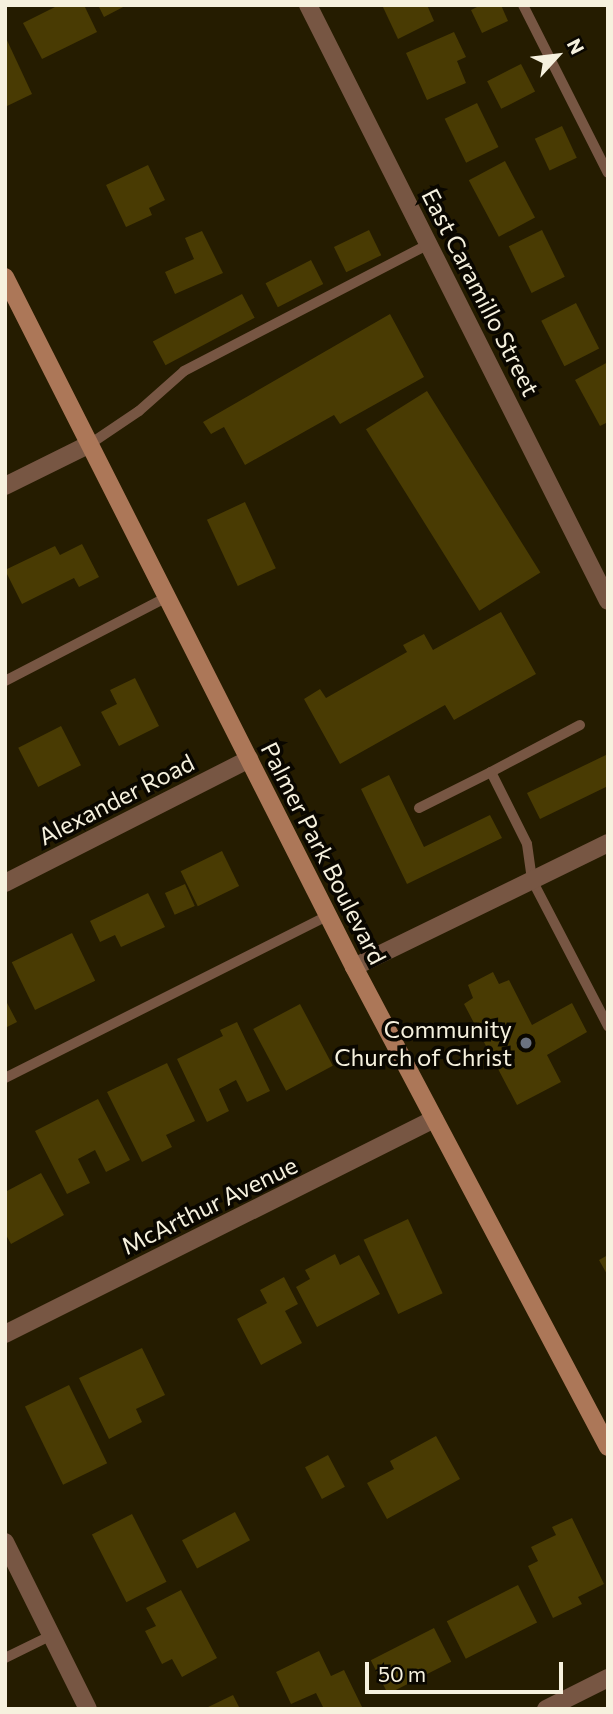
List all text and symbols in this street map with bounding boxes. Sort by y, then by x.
north arrow [522,21,592,91]
text: N [563,35,590,58]
street label: East Caramillo Street [416,183,546,401]
street label: Palmer Park Boulevard [255,737,393,969]
street label: Alexander Road [33,747,199,851]
place label: Community Church of Christ [334,1015,512,1071]
marker: Community Church of Christ [518,1035,534,1051]
street label: McArthur Avenue [116,1150,302,1260]
scale bar [368,1648,566,1692]
text: 50 m [378,1661,426,1686]

